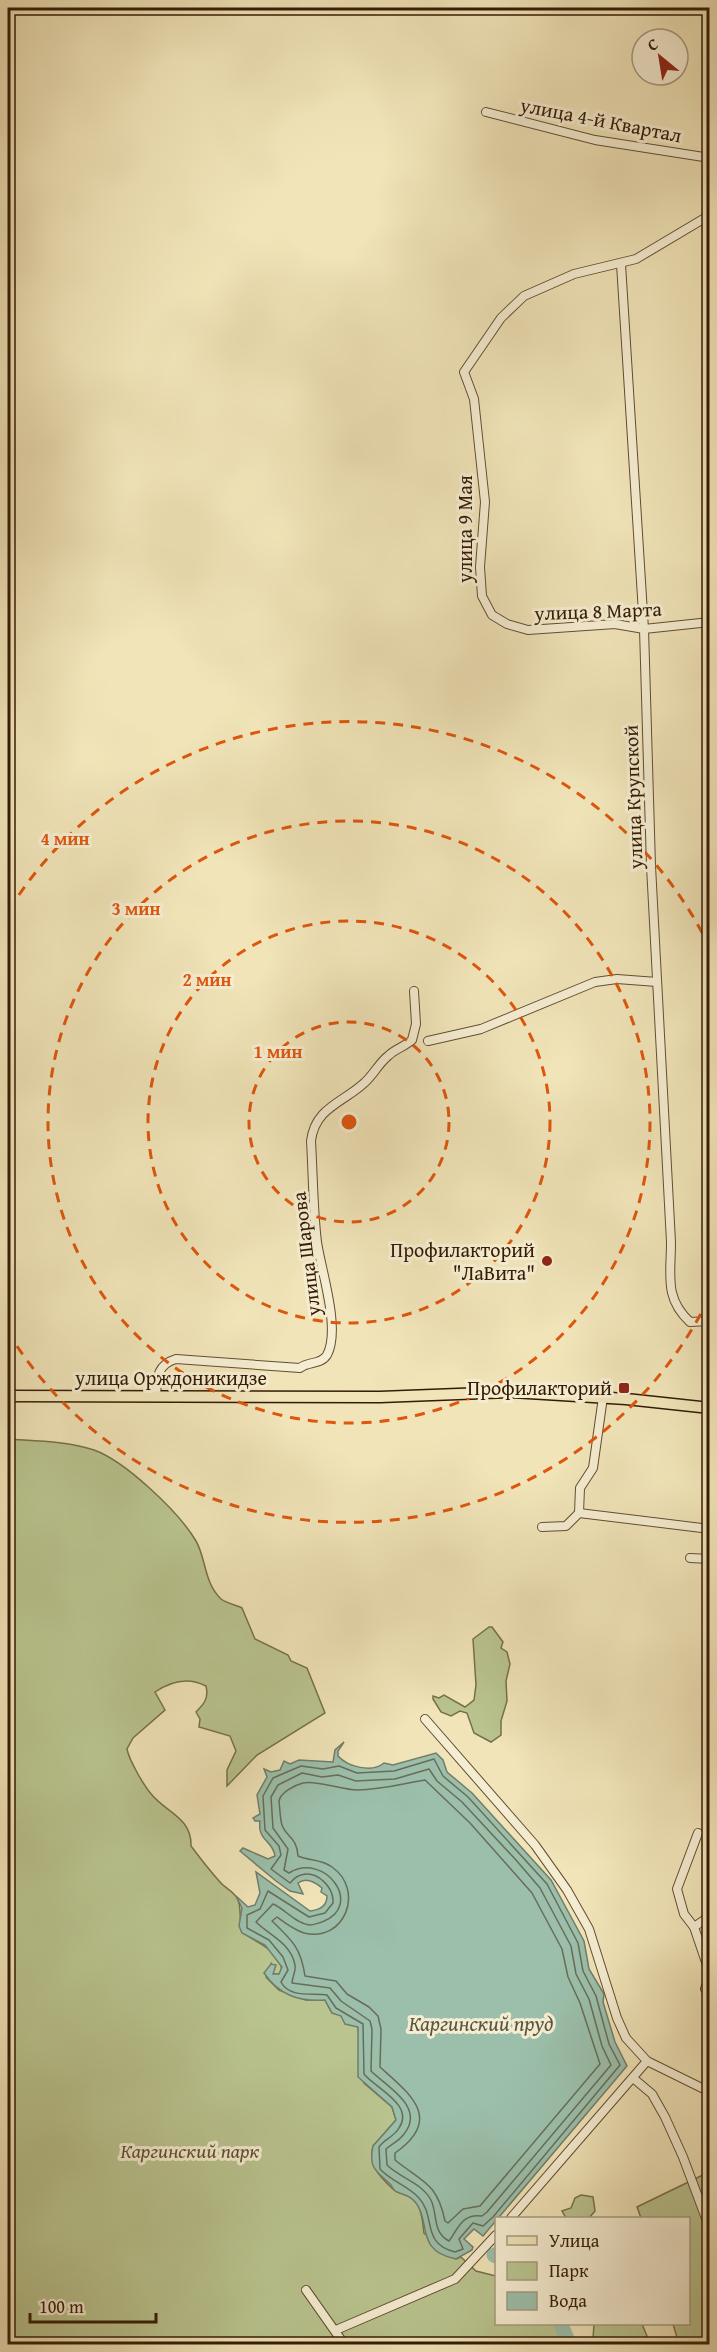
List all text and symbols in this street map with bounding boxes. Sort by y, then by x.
north arrow [630,27,690,87]
text: С [643,31,662,57]
street label: улица 4-й Квартал [517,89,684,149]
street label: улица 9 Мая [450,475,479,584]
street label: улица 8 Марта [533,594,663,627]
street label: улица Крупской [615,724,650,871]
text: 4 мин [40,825,90,852]
text: 3 мин [111,895,161,922]
text: 2 мин [182,966,232,993]
text: 1 мин [253,1038,303,1065]
centre of rings [339,1112,359,1132]
street label: улица Шарова [283,1190,328,1319]
place label: Профилакторий "ЛаВита" [390,1235,535,1287]
marker: Профилакторий "ЛаВита" [540,1254,554,1268]
street label: улица Орждоникидзе [74,1363,267,1392]
place label: Профилакторий [467,1373,612,1402]
marker: Профилакторий [617,1381,631,1395]
water label: Каргинский пруд [409,2008,553,2039]
park label: Каргинский парк [121,2136,260,2165]
legend [495,2217,690,2325]
text: Улица [549,2227,600,2254]
text: Парк [549,2257,589,2284]
scale bar [30,2286,156,2324]
text: Вода [549,2287,587,2314]
text: 100 m [39,2293,84,2320]

